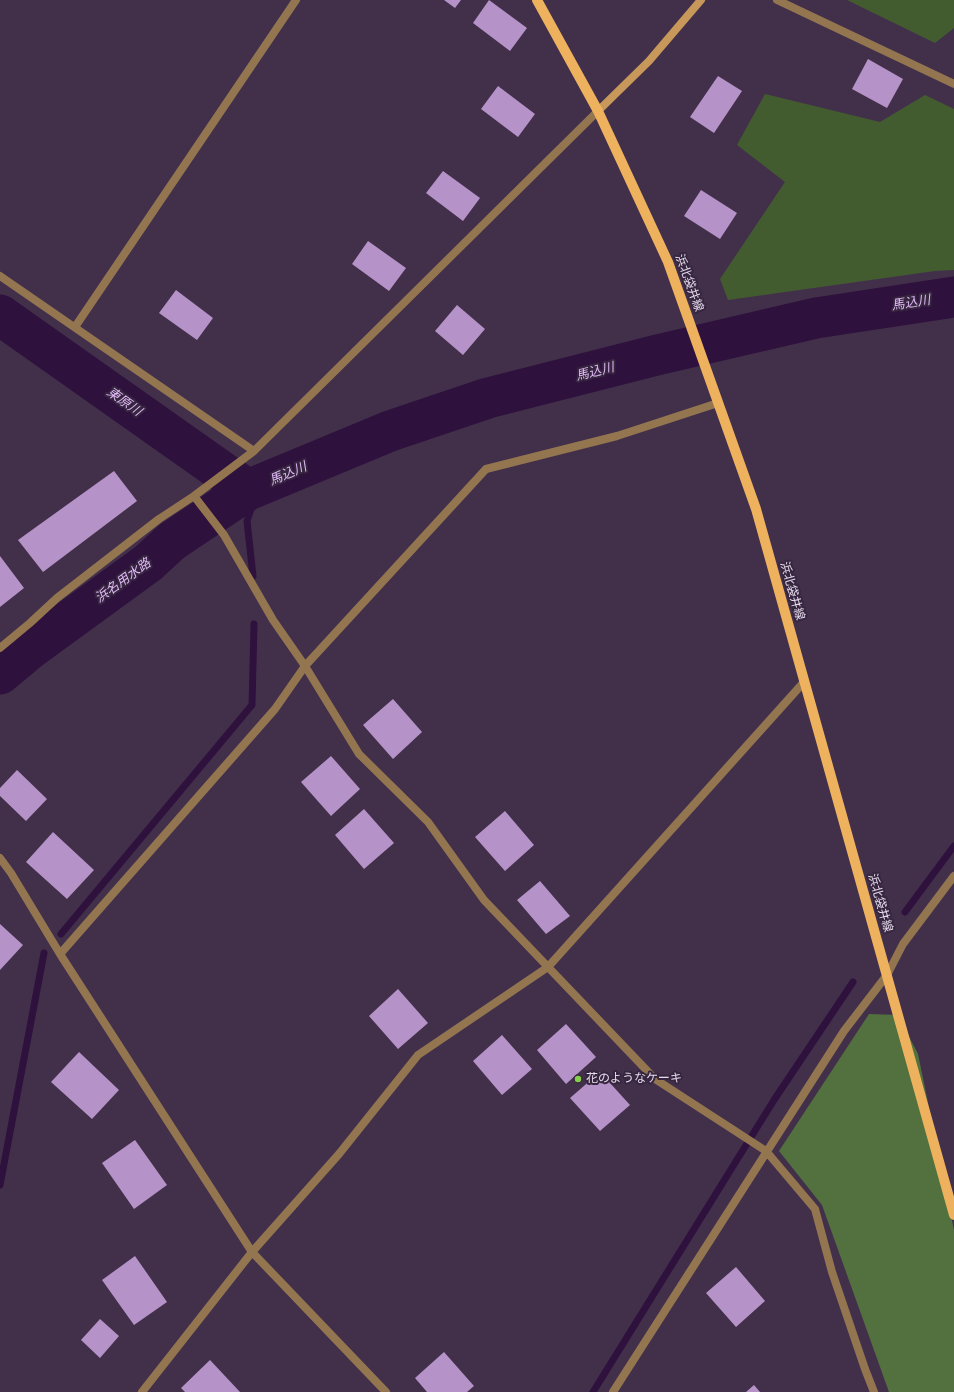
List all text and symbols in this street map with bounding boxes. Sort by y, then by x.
street label: 浜北袋井線 [672,252,706,314]
water label: 馬込川 [891,292,931,314]
water label: 馬込川 [574,360,616,384]
water label: 東原川 [104,384,144,420]
water label: 馬込川 [267,459,309,489]
water label: 浜名用水路 [92,556,154,606]
street label: 浜北袋井線 [777,560,807,622]
street label: 浜北袋井線 [865,872,895,934]
place label: 花のようなケーキ [586,1072,682,1086]
marker: 花のようなケーキ [573,1074,583,1084]

